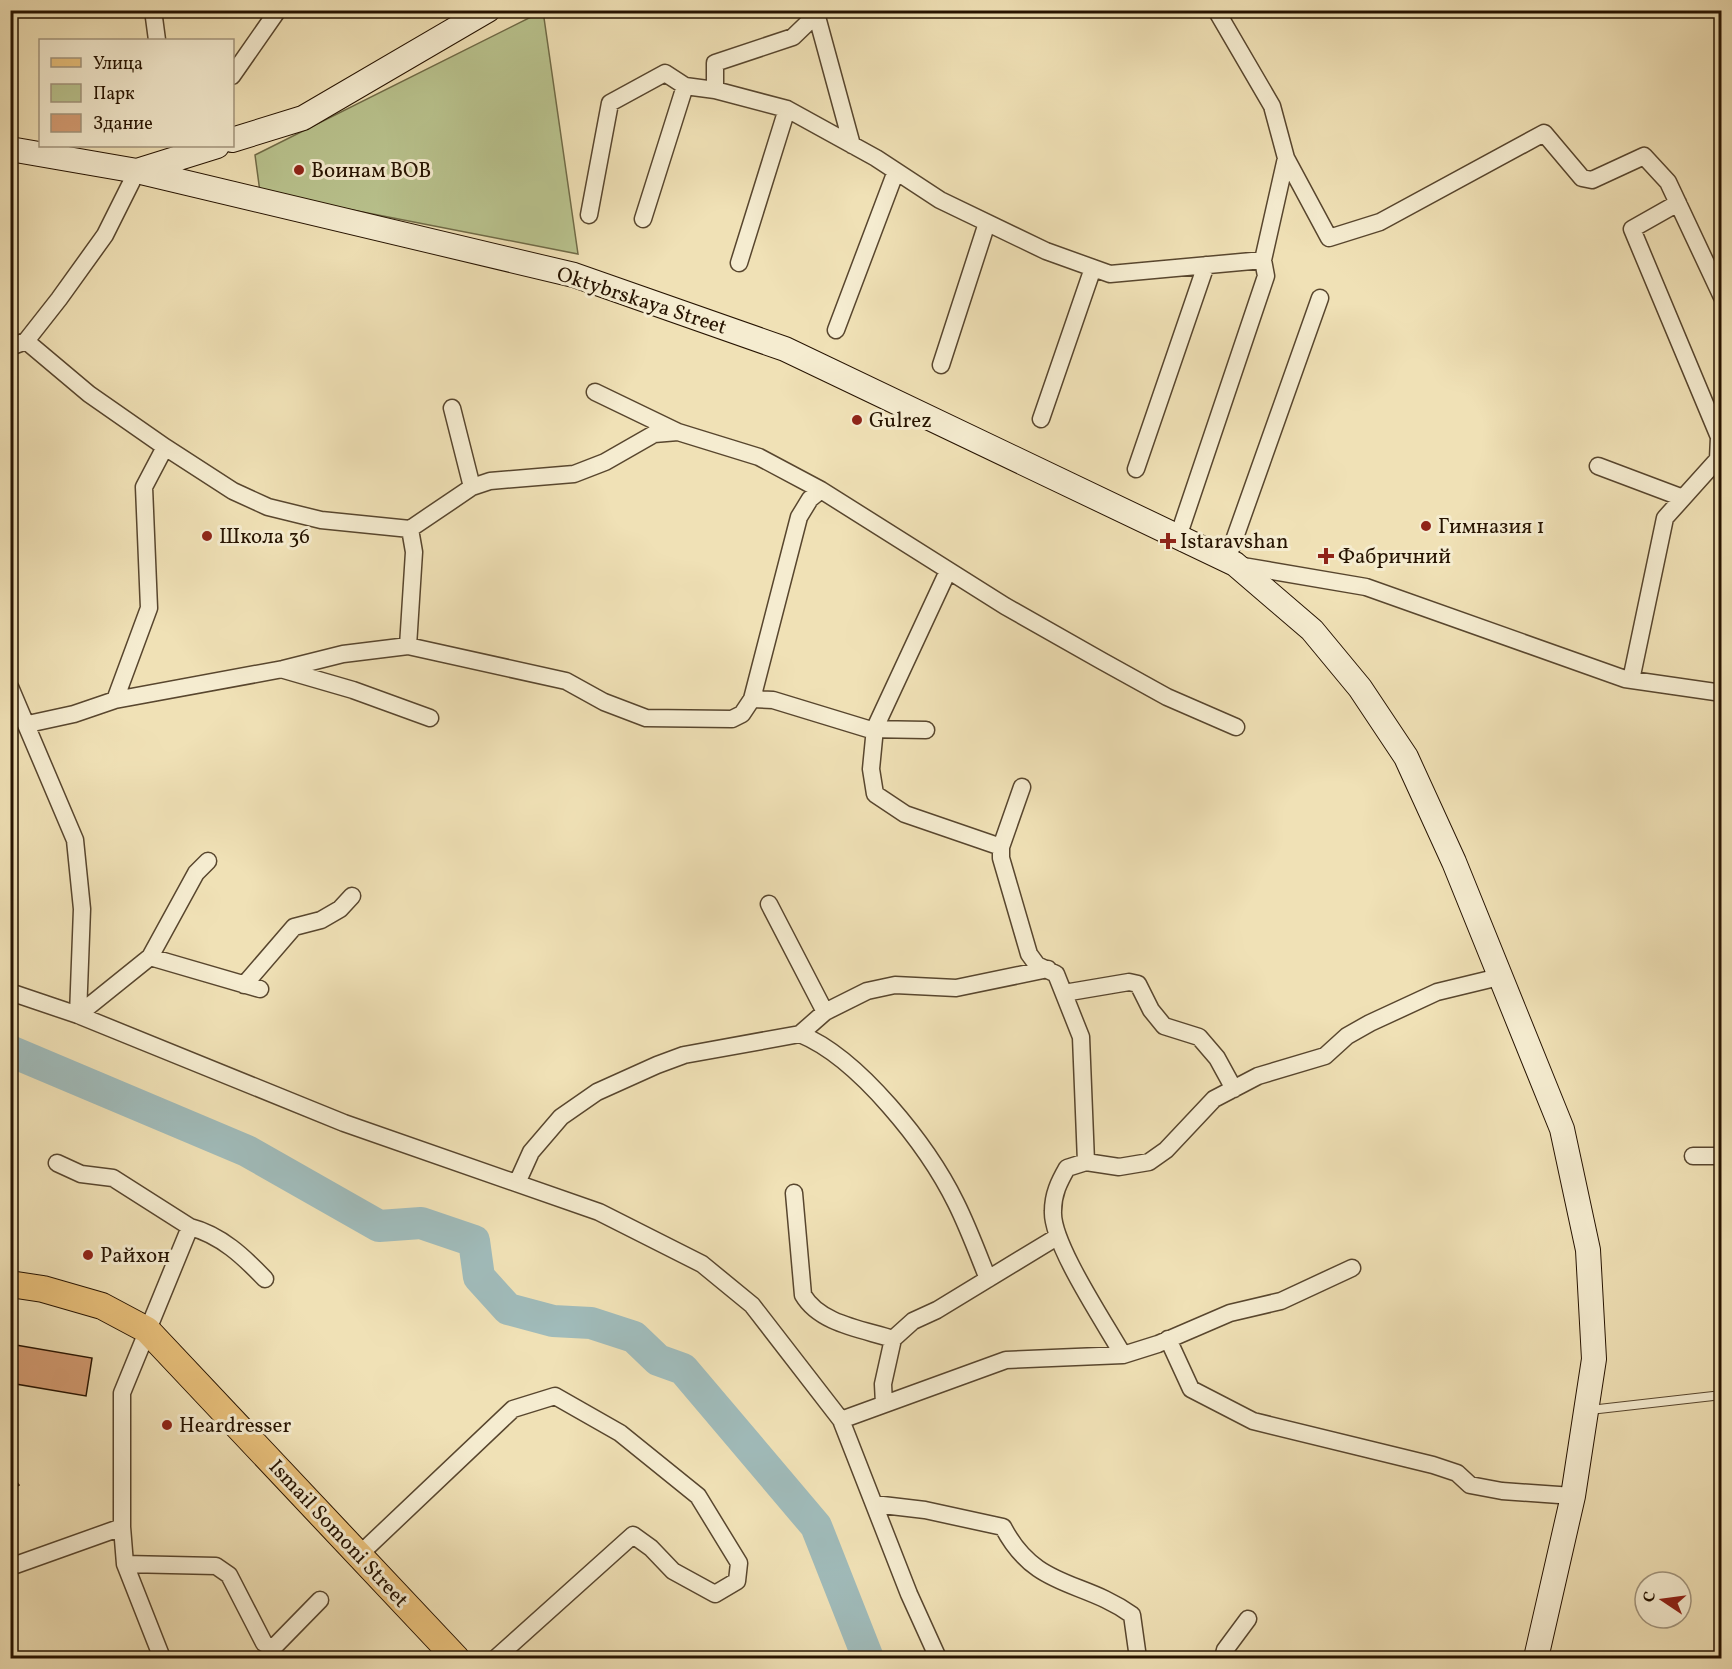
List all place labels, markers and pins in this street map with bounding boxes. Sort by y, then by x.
place label: Воинам ВОВ [311,157,431,186]
marker: Воинам ВОВ [292,163,306,177]
place label: Gulrez [869,407,932,436]
marker: Gulrez [850,413,864,427]
place label: Гимназия 1 [1438,513,1545,542]
marker: Гимназия 1 [1419,519,1433,533]
place label: Школа 36 [219,523,310,552]
place label: Istaravshan [1180,528,1288,557]
marker: Школа 36 [200,529,214,543]
marker: Istaravshan [1161,534,1175,548]
place label: Фабричний [1338,543,1451,572]
marker: Фабричний [1319,549,1333,563]
place label: Райхон [100,1242,170,1271]
marker: Райхон [81,1248,95,1262]
place label: Heardresser [179,1412,292,1441]
marker: Heardresser [160,1418,174,1432]

